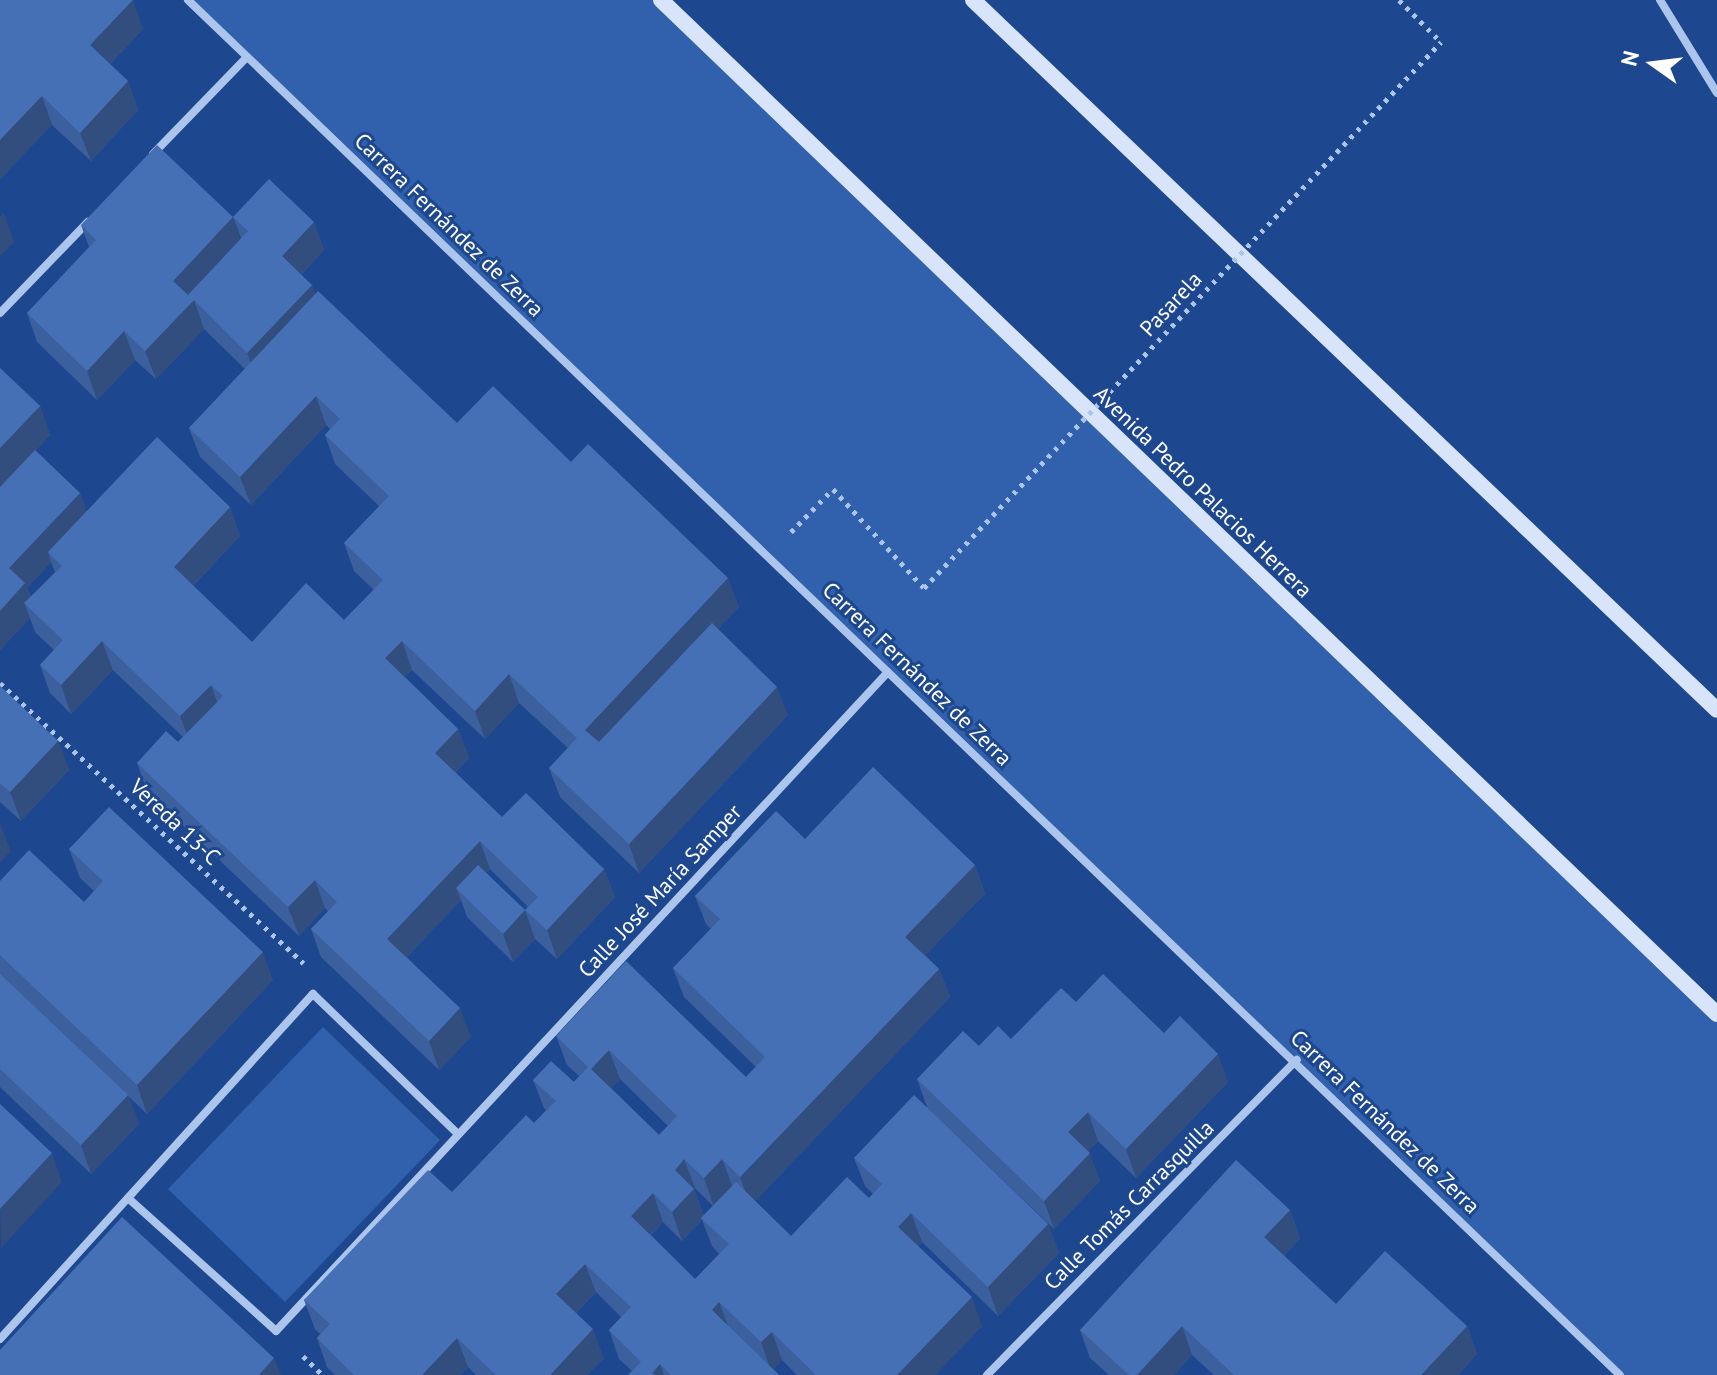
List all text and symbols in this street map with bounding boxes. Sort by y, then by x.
north arrow [1613,24,1693,104]
text: N [1614,48,1645,69]
street label: Carrera Fernández de Zerra [349,127,549,323]
street label: Pasarela [1135,266,1207,342]
street label: Avenida Pedro Palacios Herrera [1088,381,1318,603]
street label: Carrera Fernández de Zerra [817,576,1017,772]
street label: Vereda 13-C [124,773,226,871]
street label: Calle José María Samper [573,799,747,983]
street label: Carrera Fernández de Zerra [1285,1024,1485,1220]
street label: Calle Tomás Carrasquilla [1038,1114,1220,1296]

